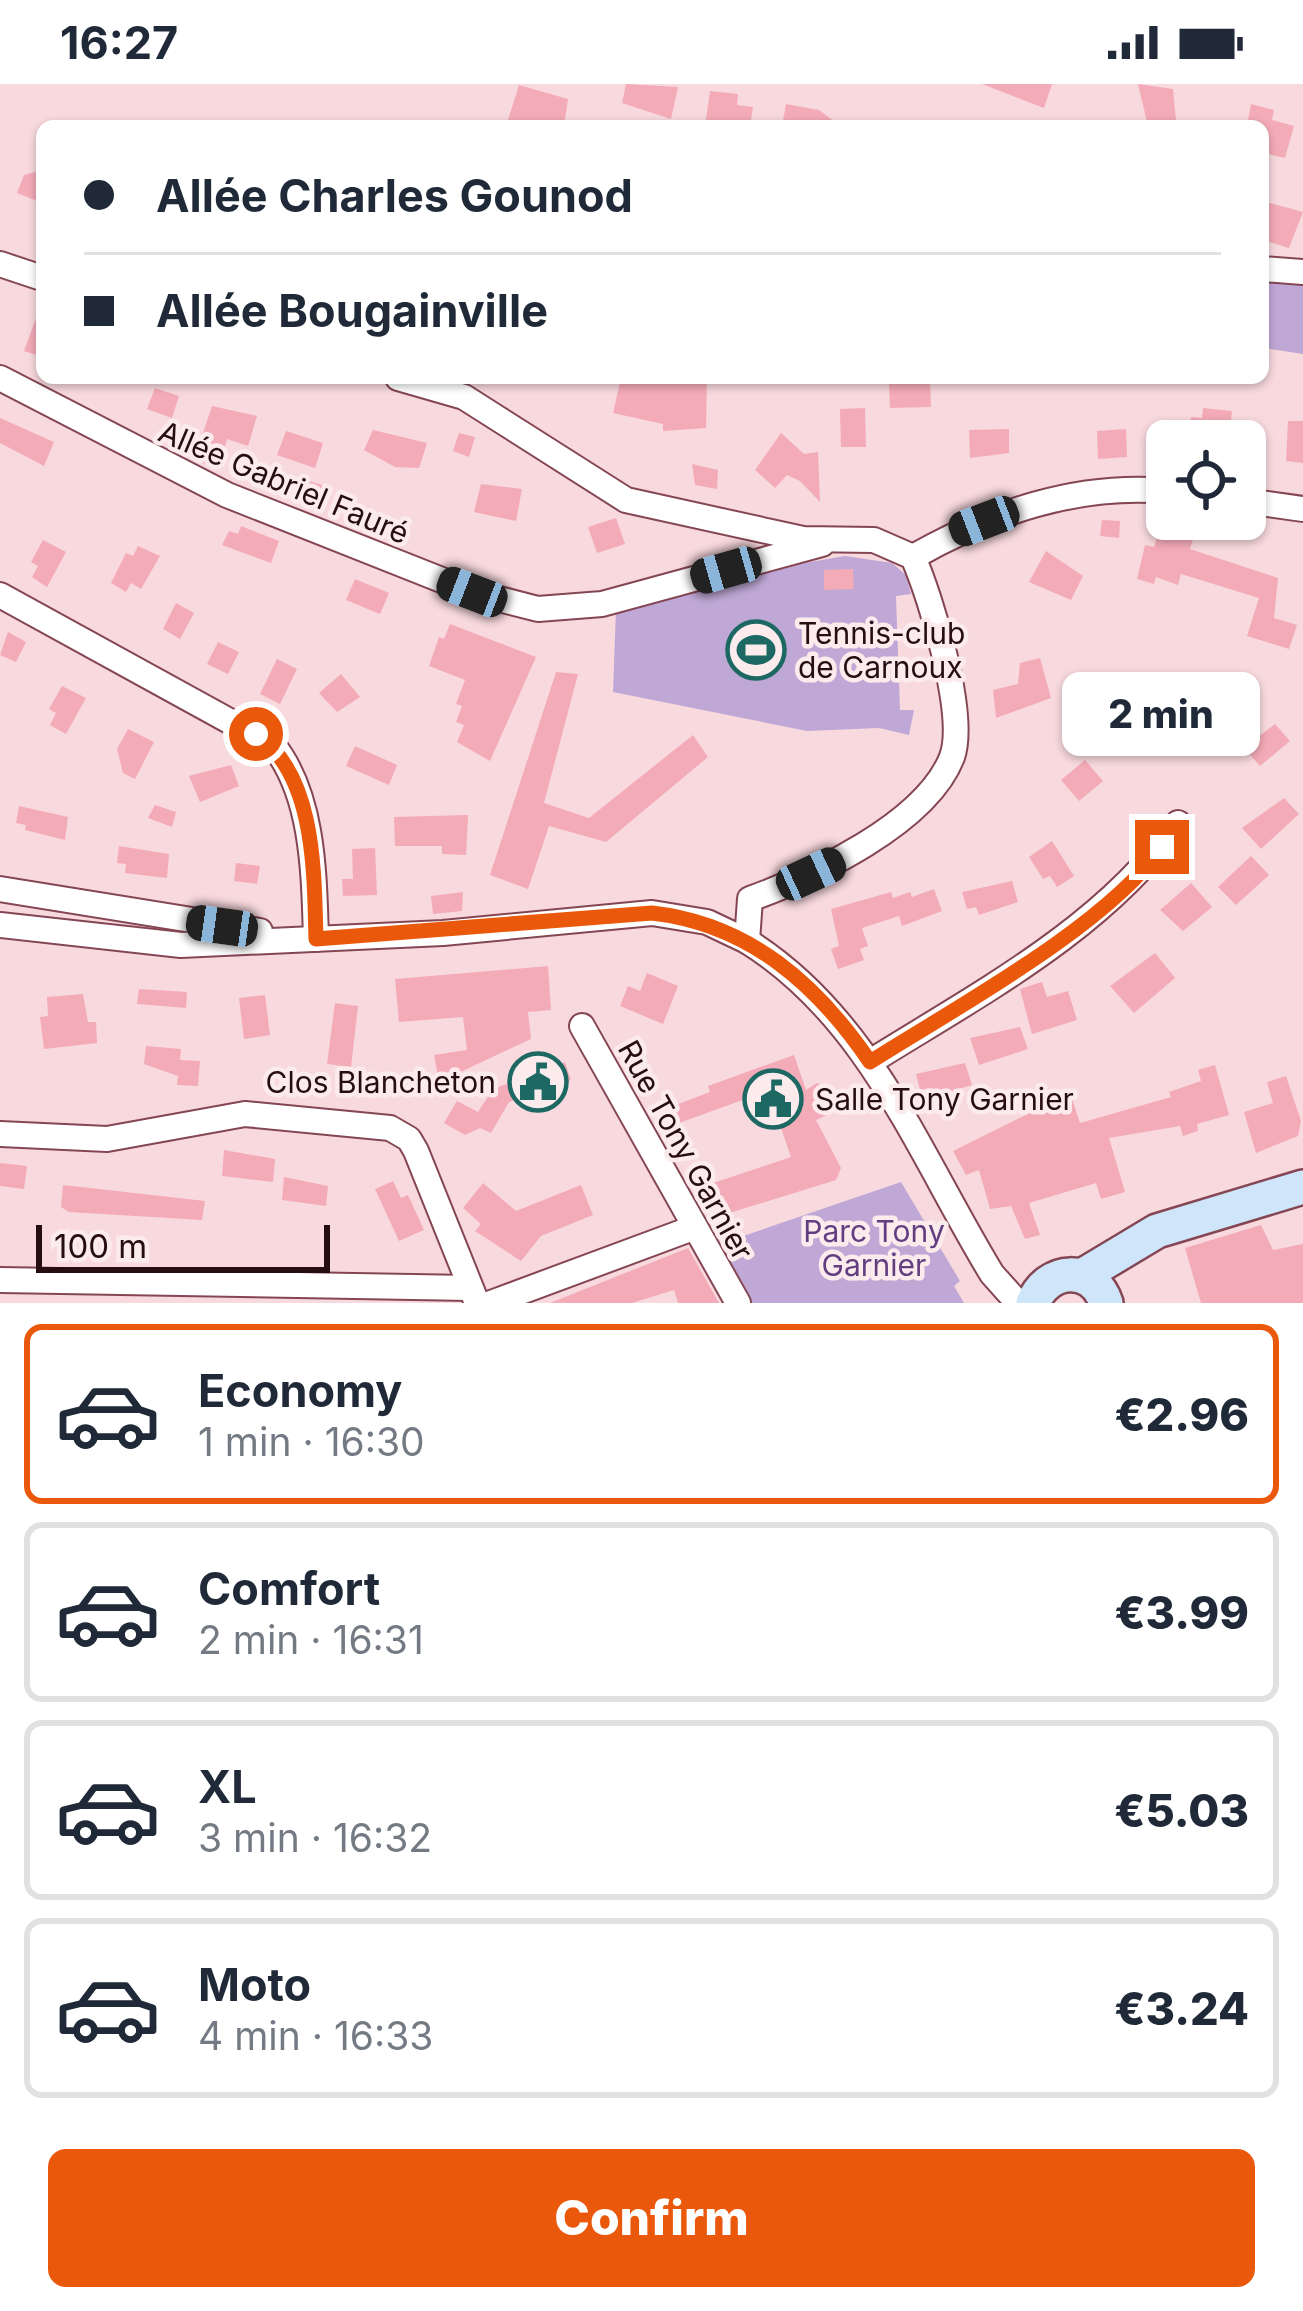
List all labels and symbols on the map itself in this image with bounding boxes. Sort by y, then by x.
street label: Allée Gabriel Fauré [153,413,415,551]
car [944,491,1024,551]
car [686,543,766,597]
car [432,562,512,622]
place label: Tennis-club de Carnoux [798,615,965,685]
sports icon: Tennis-club de Carnoux [725,619,787,681]
callout: 2 min [1063,673,1261,757]
route start [229,707,283,761]
route end [1135,820,1189,874]
car [771,842,851,906]
car [184,903,260,949]
street label: Rue Tony Garnier [611,1034,761,1266]
public building icon: Clos Blancheton [507,1051,569,1113]
place label: Clos Blancheton [265,1064,496,1100]
public building icon: Salle Tony Garnier [742,1068,804,1130]
place label: Salle Tony Garnier [815,1081,1074,1117]
park label: Parc Tony Garnier [803,1213,945,1283]
scale bar [36,1219,330,1272]

